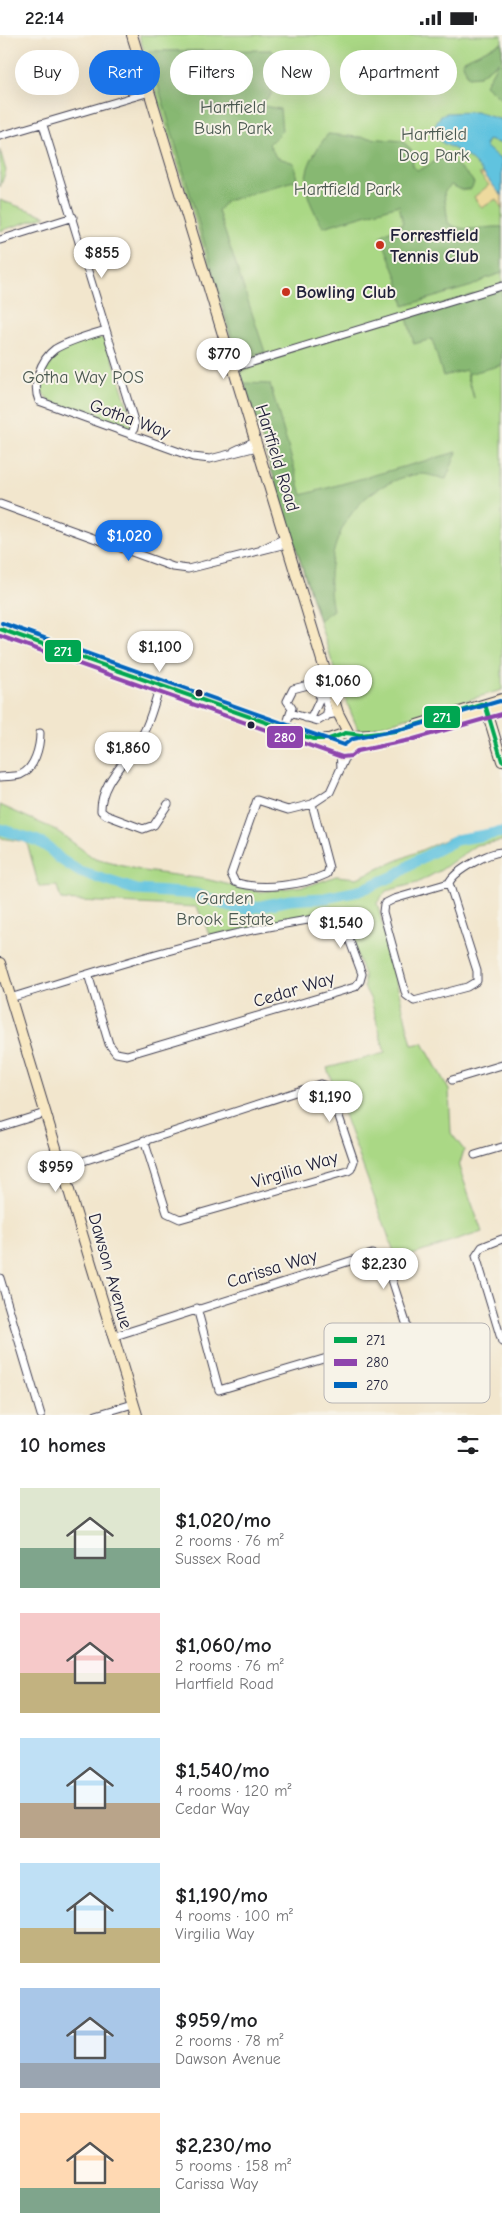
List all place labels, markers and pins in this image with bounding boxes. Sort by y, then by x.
place label: Forrestfield Tennis Club [390,225,479,267]
pin: $855 [72,237,132,279]
marker: Forrestfield Tennis Club [374,239,386,251]
place label: Bowling Club [296,282,396,303]
marker: Bowling Club [280,286,292,298]
pin: $770 [194,337,254,380]
pin: $1,020 [88,519,170,562]
pin: $1,100 [119,631,201,673]
pin: $1,060 [297,665,379,707]
unlabelled marker [194,688,204,698]
unlabelled marker [246,720,256,730]
pin: $1,860 [87,731,169,774]
pin: $1,540 [300,907,382,949]
pin: $1,190 [289,1081,371,1123]
pin: $959 [26,1151,86,1193]
pin: $2,230 [343,1247,425,1290]

